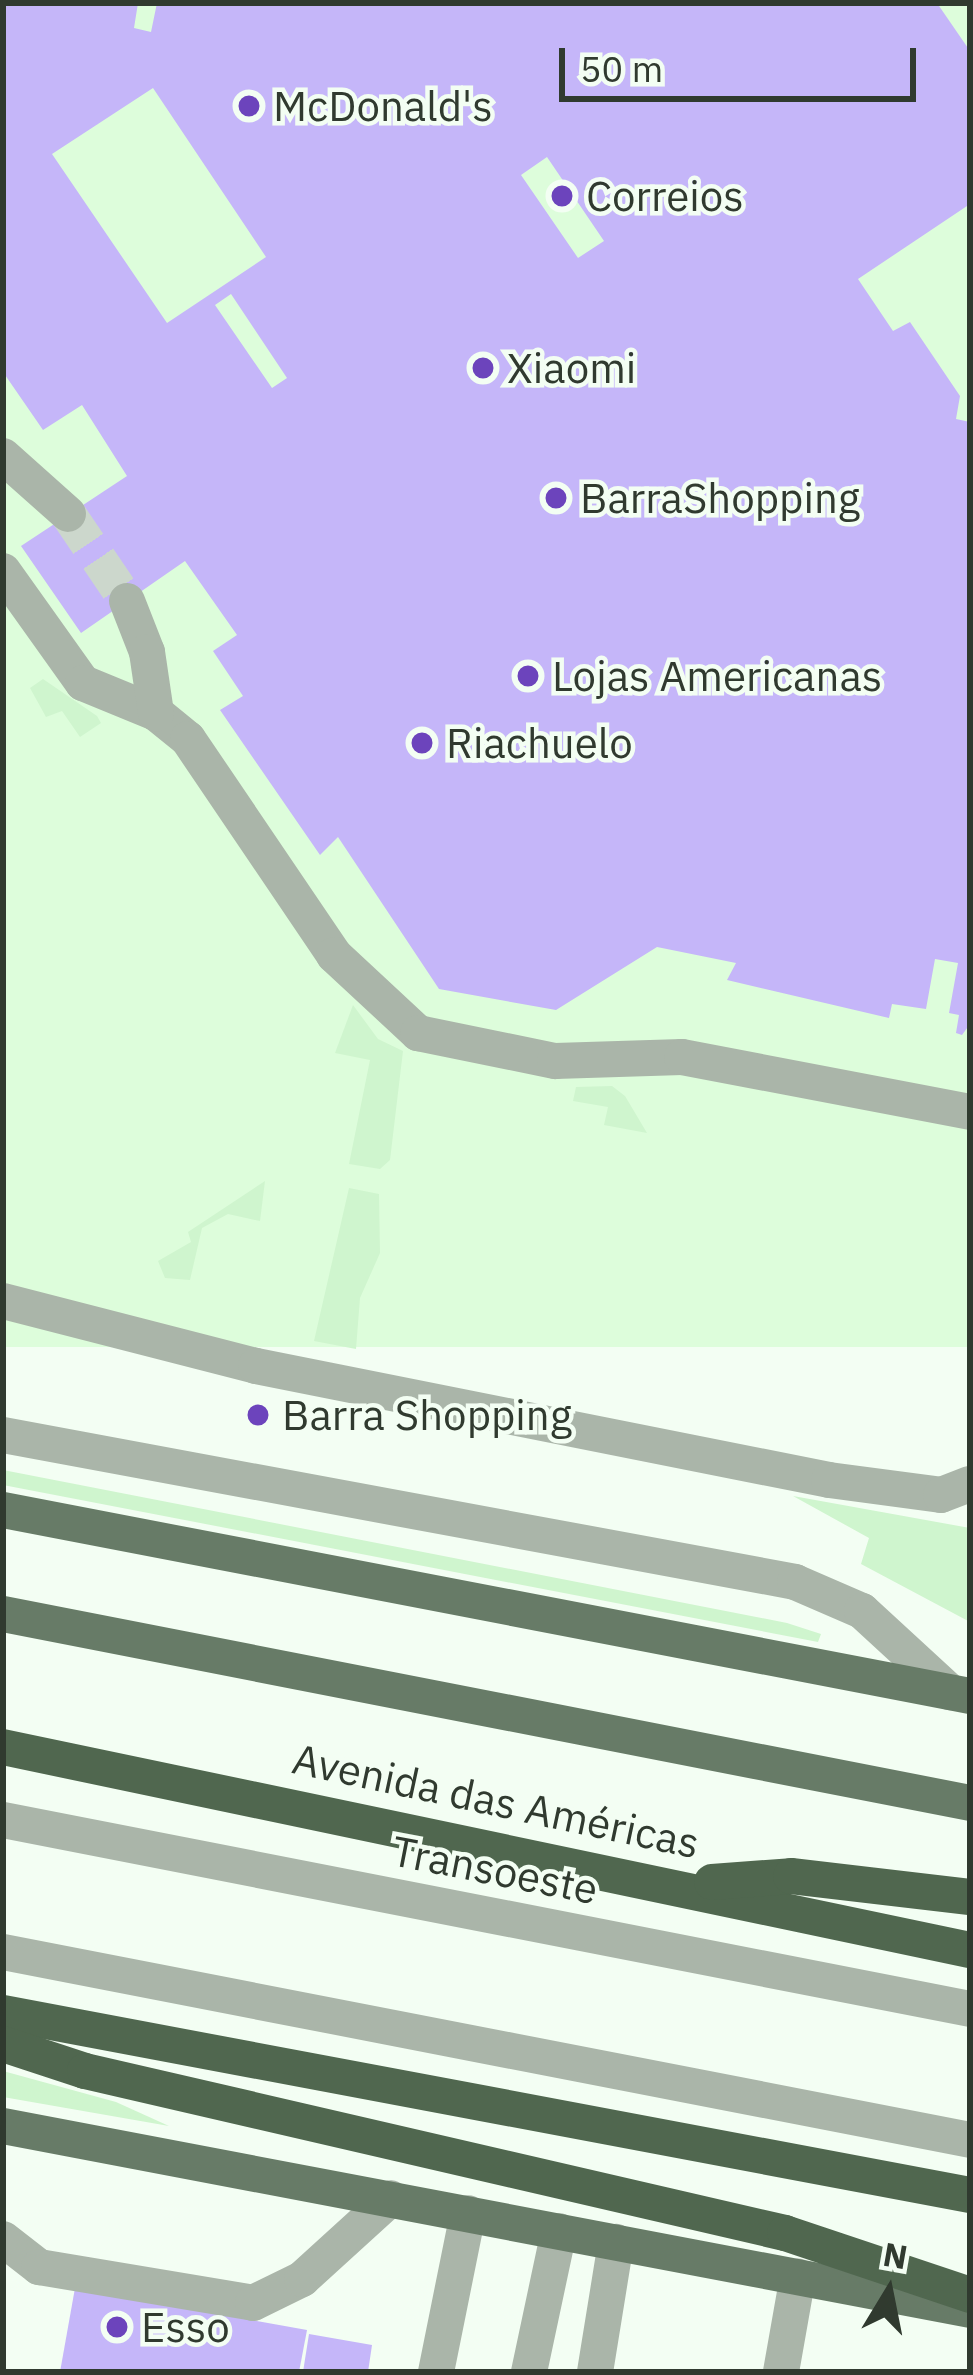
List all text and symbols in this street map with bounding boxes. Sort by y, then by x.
scale bar [565,24,922,98]
text: 50 m [580,45,663,92]
place label: McDonald's [273,81,493,131]
marker: McDonald's [236,93,262,119]
place label: Correios [586,171,744,221]
marker: Correios [549,183,575,209]
place label: Xiaomi [507,343,636,393]
marker: Xiaomi [470,355,496,381]
place label: BarraShopping [580,473,860,523]
marker: BarraShopping [543,485,569,511]
place label: Lojas Americanas [552,651,882,701]
marker: Lojas Americanas [515,663,541,689]
place label: Riachuelo [446,718,633,768]
marker: Riachuelo [409,730,435,756]
place label: Barra Shopping [282,1390,572,1440]
marker: Barra Shopping [245,1402,271,1428]
street label: Avenida das Américas [288,1733,704,1869]
street label: Transoeste [388,1825,602,1915]
north arrow [829,2231,949,2351]
text: N [880,2232,911,2278]
place label: Esso [141,2302,230,2352]
marker: Esso [104,2314,130,2340]

